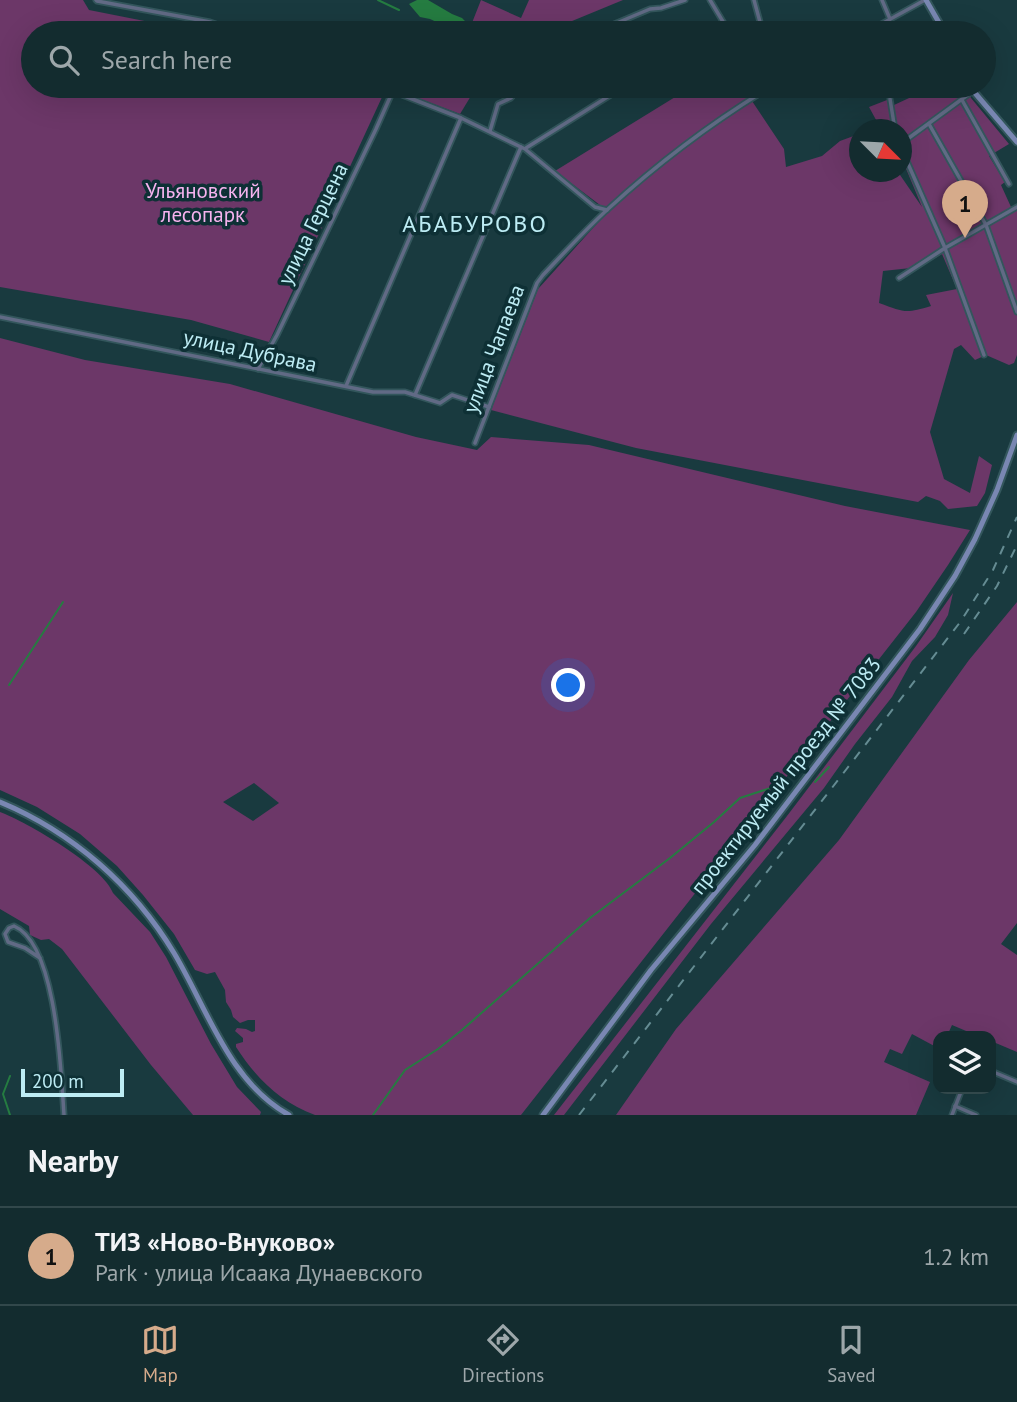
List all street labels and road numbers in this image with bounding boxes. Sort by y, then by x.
street label: улица Герцена [271,159,354,289]
street label: улица Чапаева [457,281,530,417]
street label: улица Дубрава [181,323,319,378]
street label: проектируемый проезд № 7083 [684,652,887,900]

